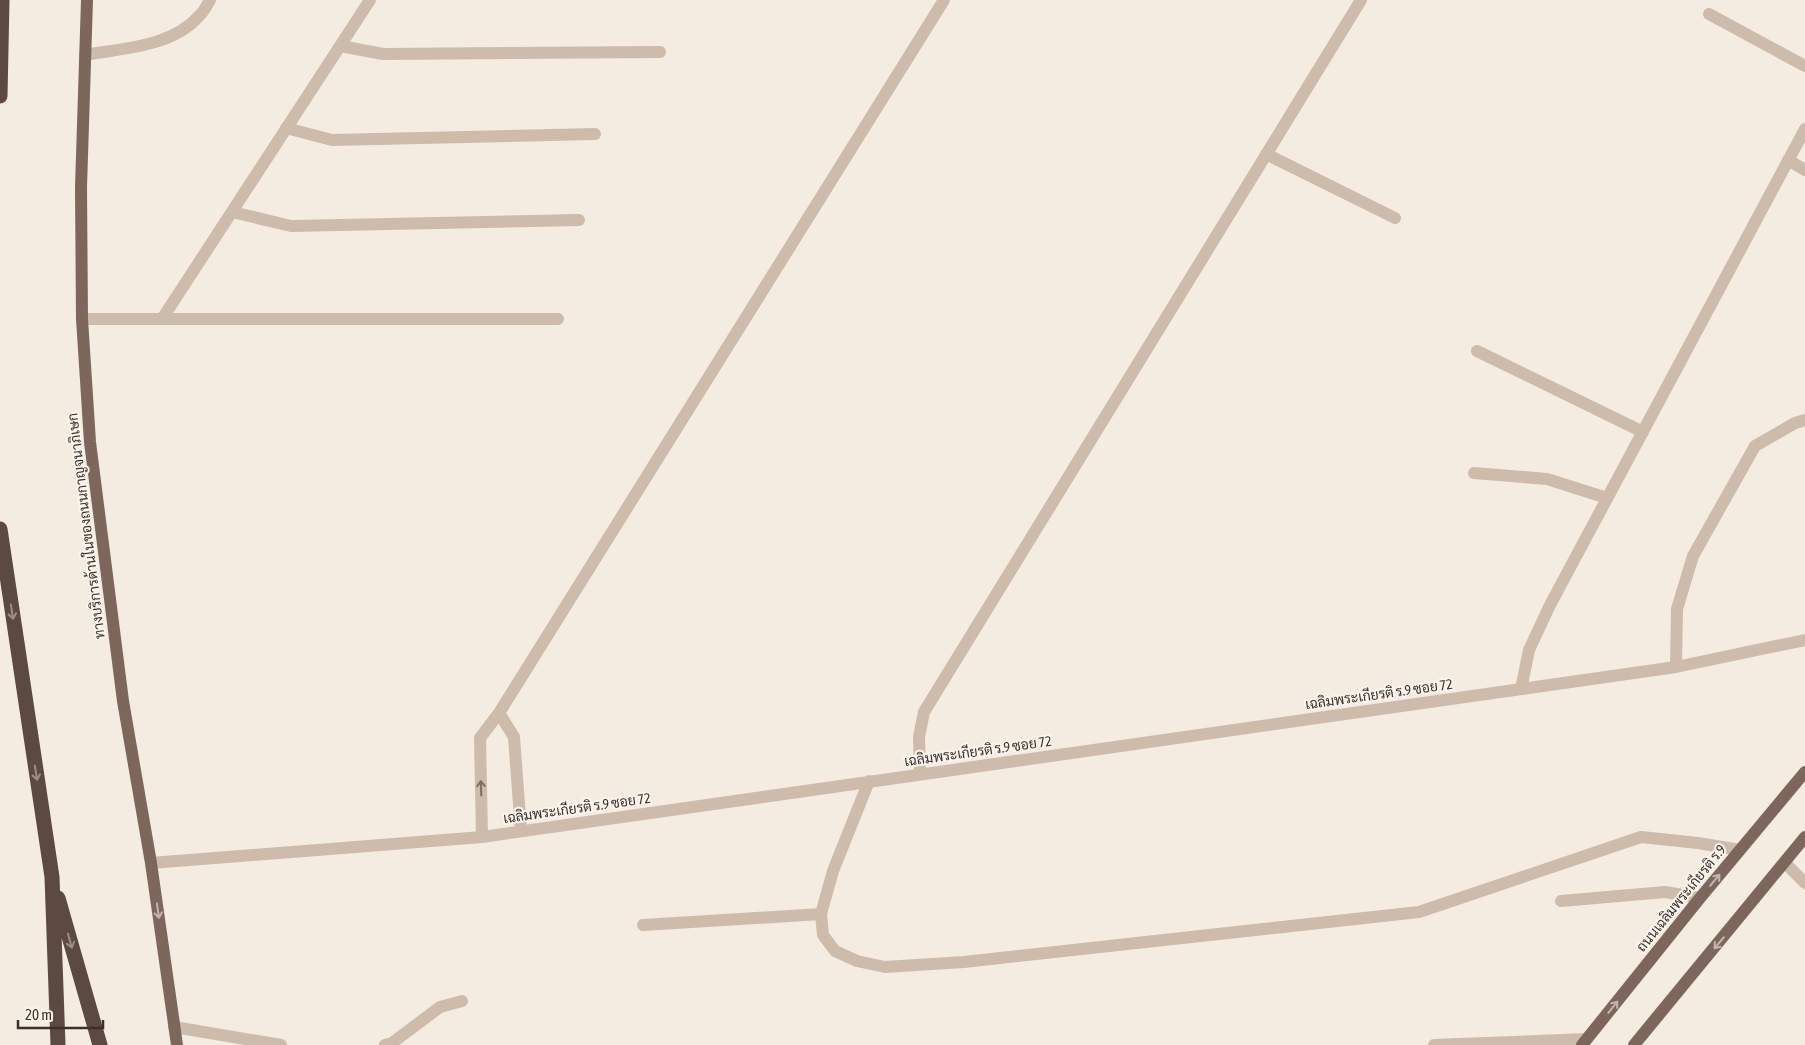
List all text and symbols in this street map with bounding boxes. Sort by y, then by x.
street label: ทางบริการด้านในของถนนกาญจนาภิเษก [63,412,109,640]
one-way arrow [8,604,18,620]
street label: เฉลิมพระเกียรติ ร.9 ซอย 72 [1304,675,1454,712]
street label: เฉลิมพระเกียรติ ร.9 ซอย 72 [903,732,1053,769]
one-way arrow [32,765,42,781]
one-way arrow [476,781,486,797]
street label: เฉลิมพระเกียรติ ร.9 ซอย 72 [502,789,652,826]
street label: ถนนเฉลิมพระเกียรติ ร.9 [1632,841,1729,955]
one-way arrow [1709,874,1720,887]
one-way arrow [153,903,163,919]
one-way arrow [66,933,76,949]
one-way arrow [1714,936,1725,949]
scale bar [18,998,102,1030]
one-way arrow [1607,1001,1618,1014]
text: 20 m [25,1006,52,1023]

